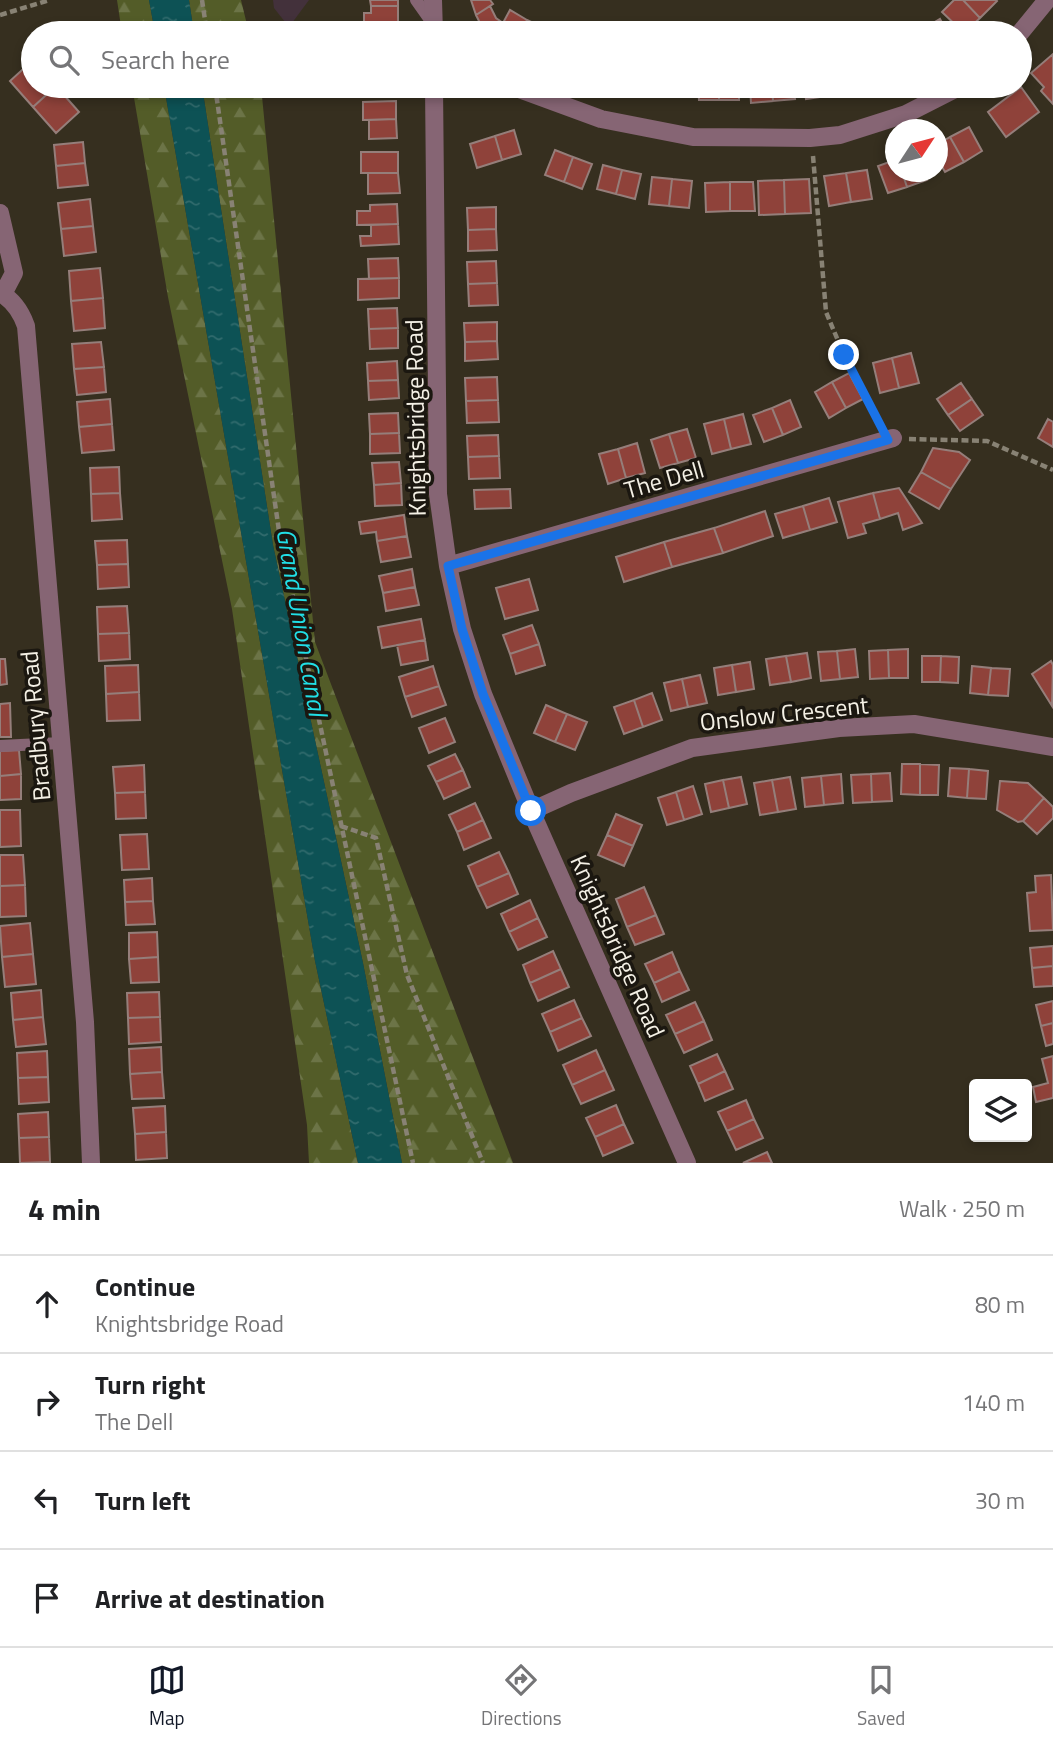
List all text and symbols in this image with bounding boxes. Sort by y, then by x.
search box [21,21,1032,98]
text: Search here [101,40,230,79]
icon: search [45,41,83,79]
north arrow [885,119,948,182]
street label: Knightsbridge Road [395,319,435,517]
route end [828,339,859,370]
street label: The Dell [620,450,708,508]
water label: Grand Union Canal [266,525,338,722]
street label: Bradbury Road [11,650,59,802]
street label: Onslow Crescent [698,686,871,740]
route start [515,795,546,826]
street label: Knightsbridge Road [561,849,675,1043]
map controls [969,1079,1032,1142]
button: layers [969,1079,1032,1142]
text: 4 min [28,1186,101,1232]
text: Walk · 250 m [899,1191,1025,1226]
text: Continue [95,1267,195,1306]
icon: ahead [28,1285,66,1323]
text: 80 m [975,1287,1025,1322]
text: Knightsbridge Road [95,1306,284,1341]
text: Turn right [95,1365,206,1404]
icon: right [28,1383,66,1421]
text: 140 m [962,1385,1025,1420]
text: The Dell [95,1404,173,1439]
icon: left [28,1481,66,1519]
text: Turn left [95,1481,190,1520]
text: 30 m [975,1483,1025,1518]
icon: arrive [28,1579,66,1617]
text: Arrive at destination [95,1579,325,1618]
tab: Map [148,1661,186,1732]
tab: Directions [481,1661,562,1732]
tab: Saved [857,1661,905,1732]

